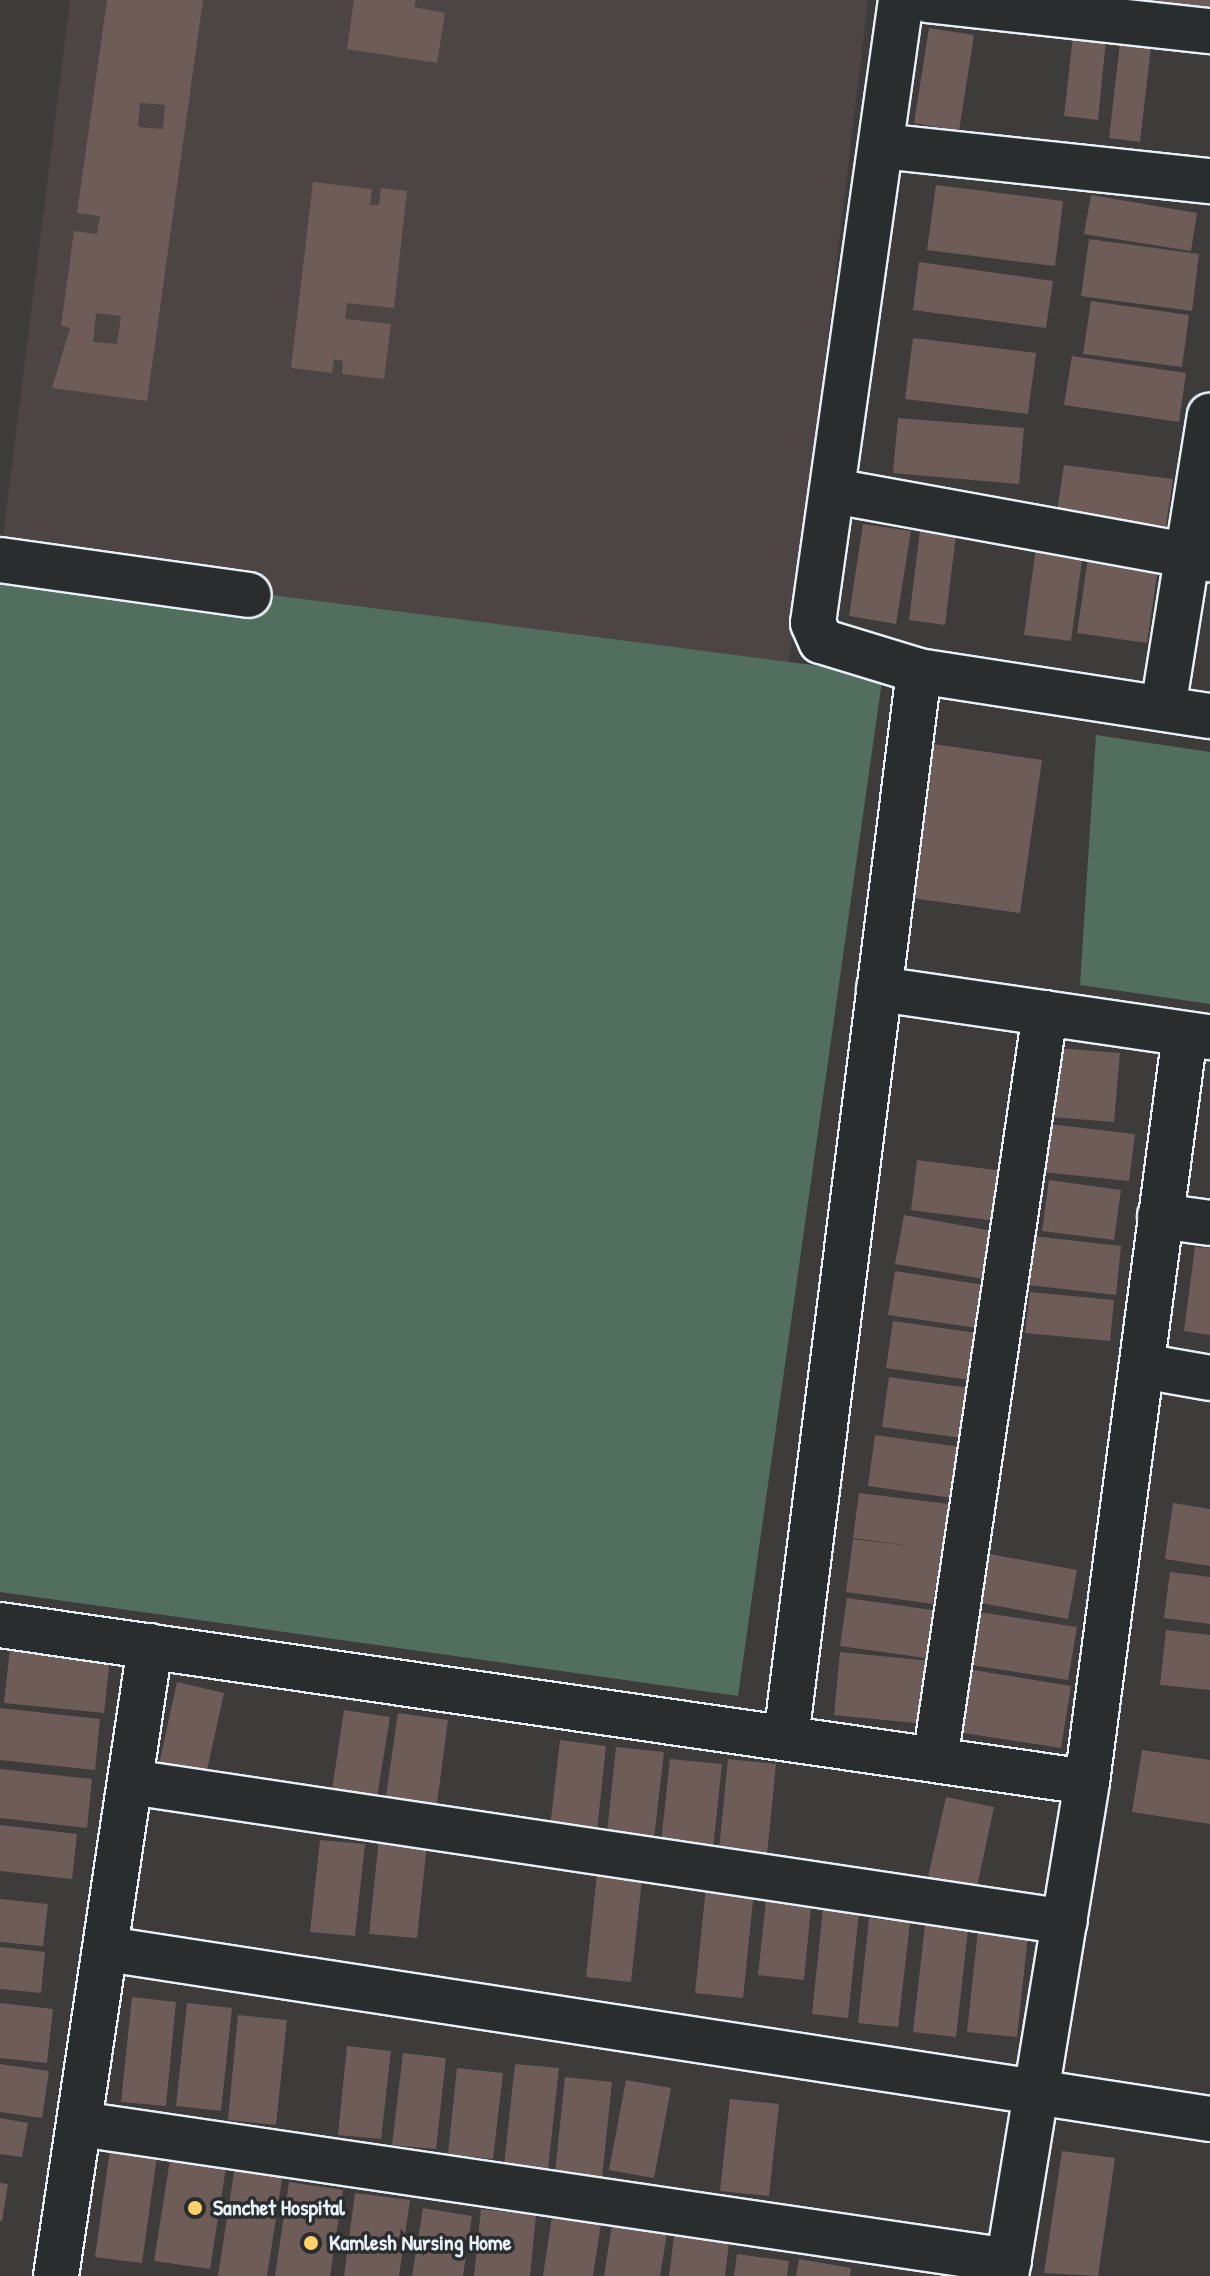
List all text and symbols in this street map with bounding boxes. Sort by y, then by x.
place label: Sanchet Hospital [213,2195,345,2221]
marker: Sanchet Hospital [184,2197,206,2219]
place label: Kamlesh Nursing Home [329,2230,512,2256]
marker: Kamlesh Nursing Home [300,2232,322,2254]

